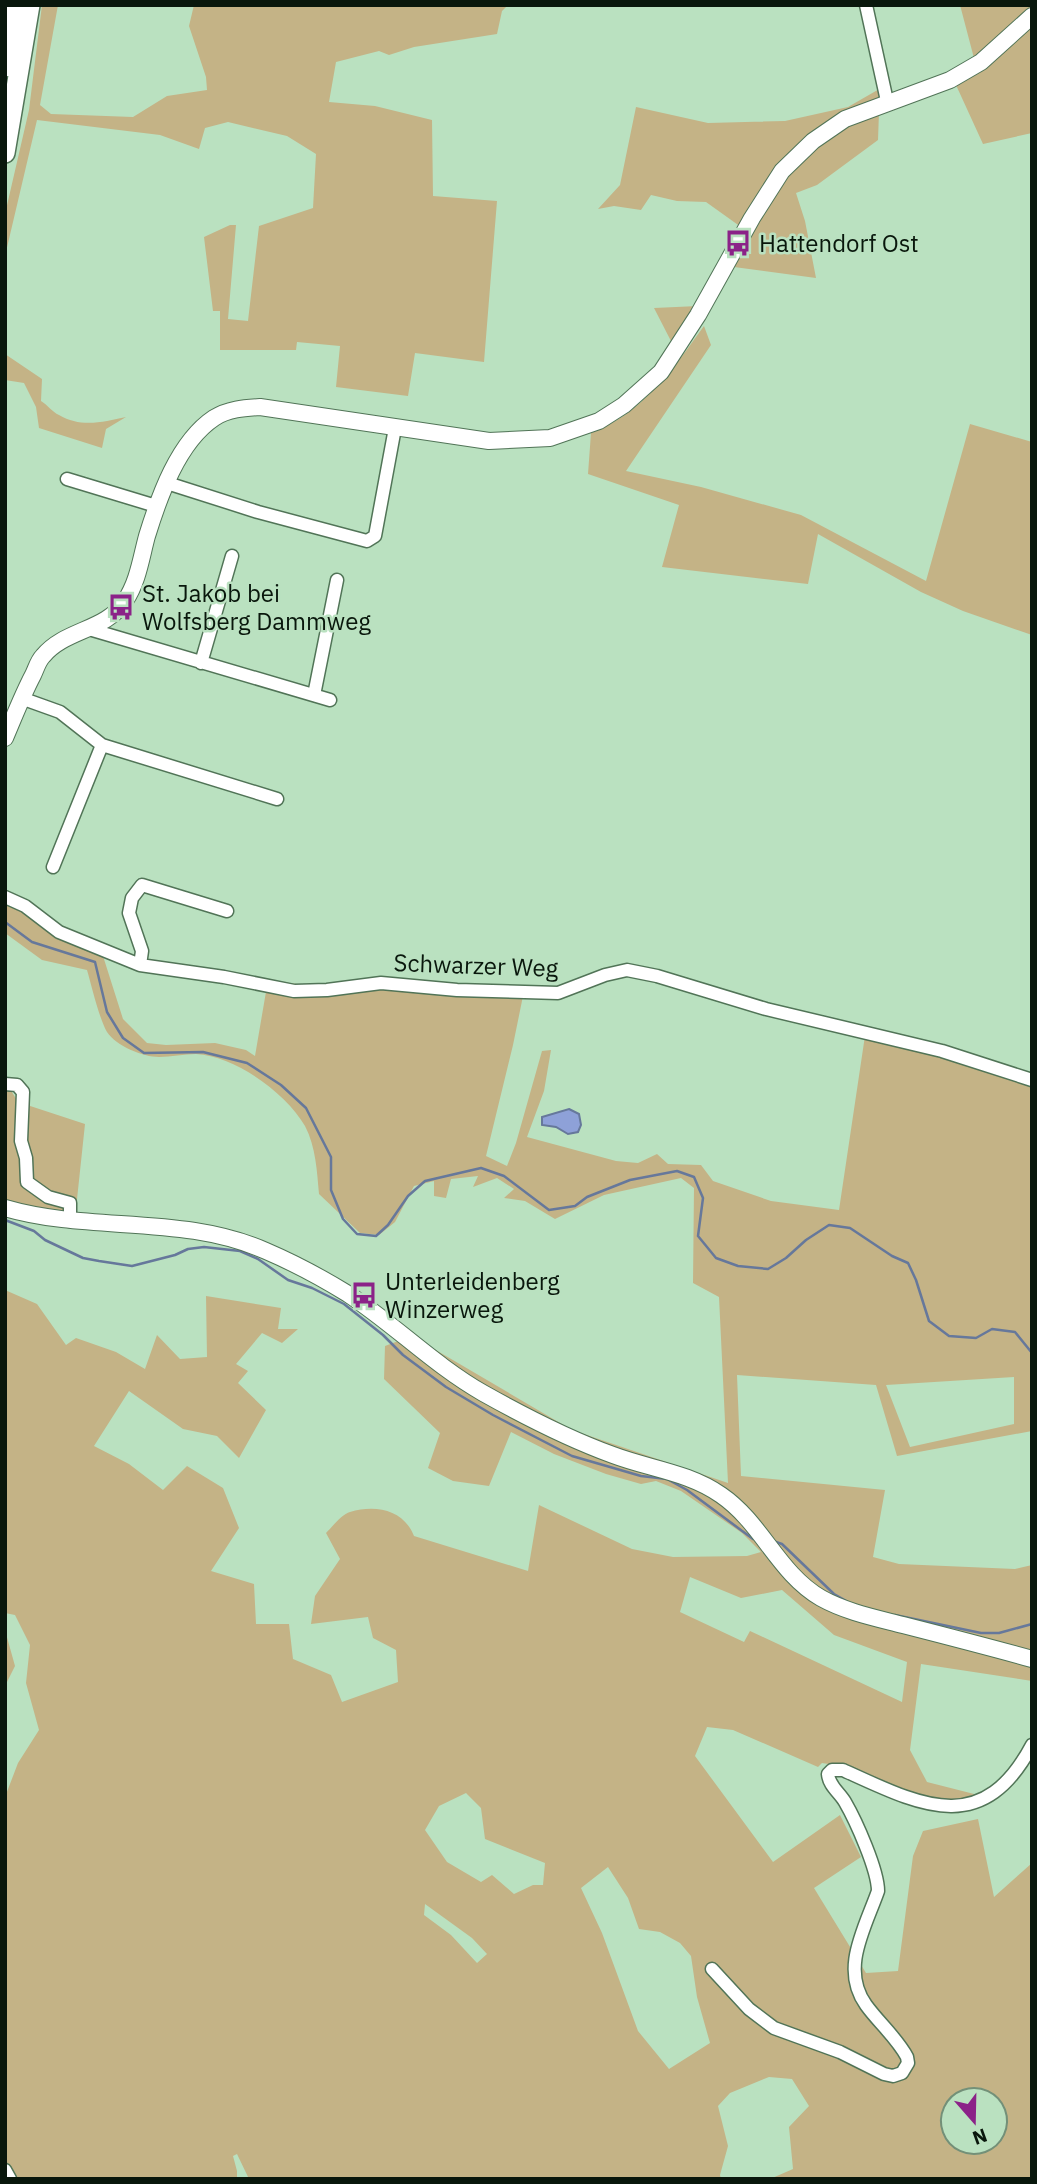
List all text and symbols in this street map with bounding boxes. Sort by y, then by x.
place label: Hattendorf Ost [759,227,919,259]
bus stop icon: Hattendorf Ost [723,228,753,258]
place label: St. Jakob bei Wolfsberg Dammweg [142,577,371,637]
bus stop icon: St. Jakob bei Wolfsberg Dammweg [106,592,136,622]
street label: Schwarzer Weg [393,946,559,984]
place label: Unterleidenberg Winzerweg [385,1265,560,1325]
bus stop icon: Unterleidenberg Winzerweg [349,1280,379,1310]
north arrow [939,2086,1009,2156]
text: N [969,2123,990,2151]

